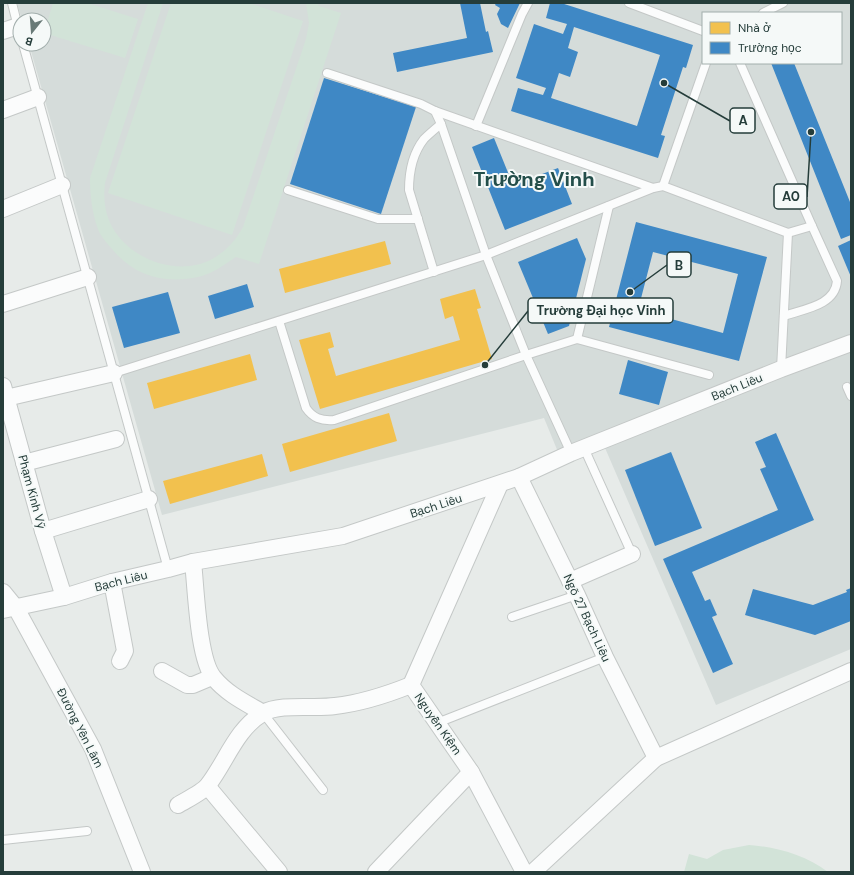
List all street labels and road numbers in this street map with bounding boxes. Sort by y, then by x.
street label: Bạch Liêu [709,369,765,404]
street label: Phạm Kinh Vỹ [14,453,50,531]
street label: Bạch Liêu [408,490,464,522]
street label: Bạch Liêu [93,567,149,595]
street label: Ngõ 27 Bạch Liêu [560,572,614,665]
street label: Đường Yên Lâm [53,685,107,771]
street label: Nguyễn Kiệm [411,690,465,758]

